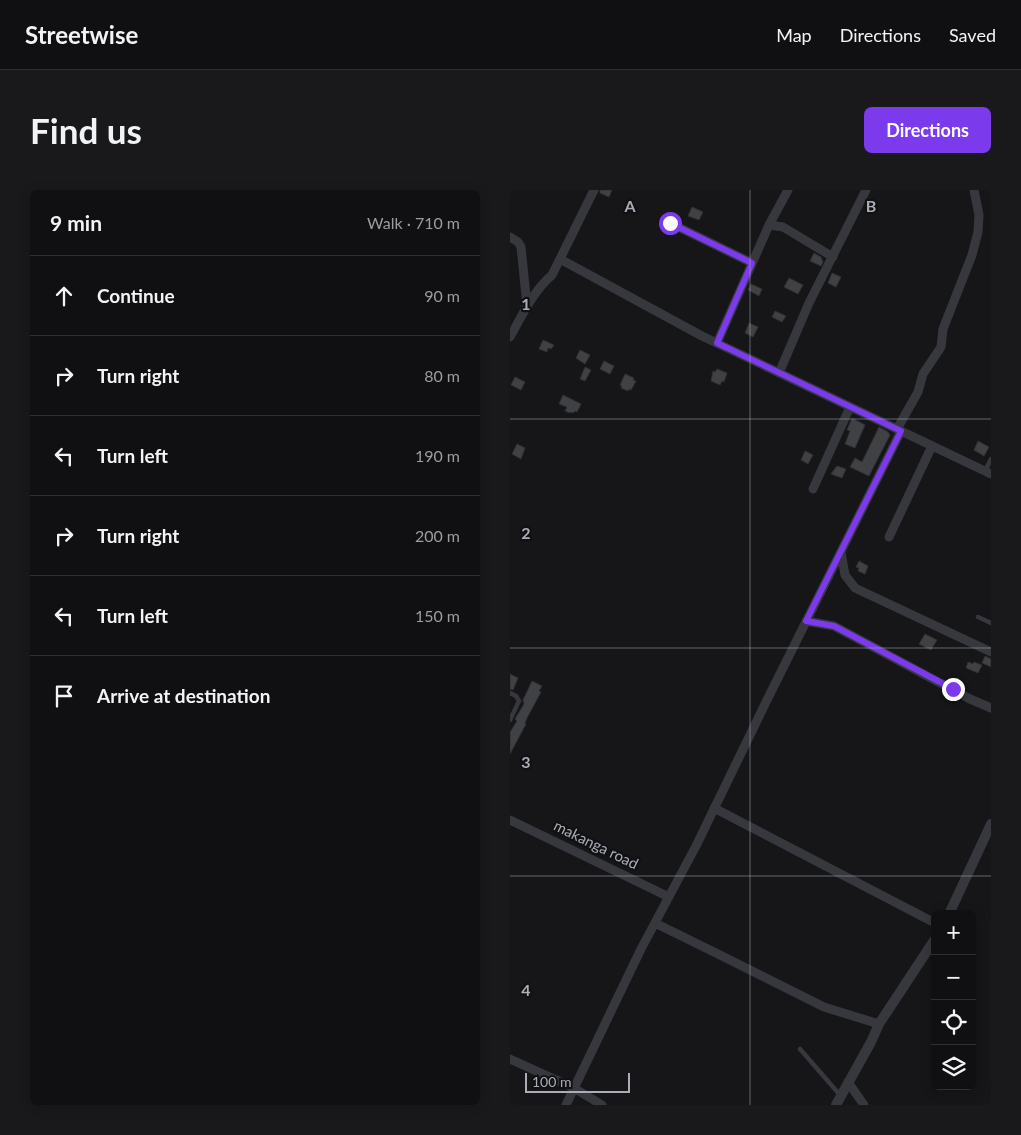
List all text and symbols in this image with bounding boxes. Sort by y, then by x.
text: Streetwise [25,20,138,49]
text: Map [776,24,812,46]
text: Directions [840,24,921,46]
text: Saved [949,24,996,46]
button: Directions [864,107,991,153]
text: Find us [30,109,142,151]
text: A [623,196,636,215]
text: B [866,196,876,215]
text: 9 min [50,210,102,235]
route start [659,212,682,235]
text: Walk · 710 m [367,213,460,232]
icon: ahead [50,282,78,310]
text: Continue [97,284,175,307]
text: 90 m [424,286,460,305]
text: 1 [521,294,531,313]
icon: right [50,362,78,390]
text: Turn right [97,364,179,387]
text: 80 m [424,366,460,385]
icon: left [50,442,78,470]
text: Turn left [97,444,168,467]
text: 190 m [415,446,460,465]
icon: right [50,522,78,550]
text: 2 [521,523,531,542]
text: Turn right [97,524,179,547]
text: 200 m [415,526,460,545]
icon: left [50,602,78,630]
text: Turn left [97,604,168,627]
text: 150 m [415,606,460,625]
route end [942,678,965,701]
icon: arrive [50,682,78,710]
text: Arrive at destination [97,684,270,707]
text: 3 [521,752,531,771]
street label: makanga road [551,816,642,872]
map controls [931,910,976,1090]
button: + [931,910,976,955]
button: − [931,955,976,1000]
text: 4 [521,980,531,999]
button: locate [931,1000,976,1045]
button: layers [931,1045,976,1090]
scale bar [525,1070,630,1093]
text: 100 m [532,1073,571,1090]

